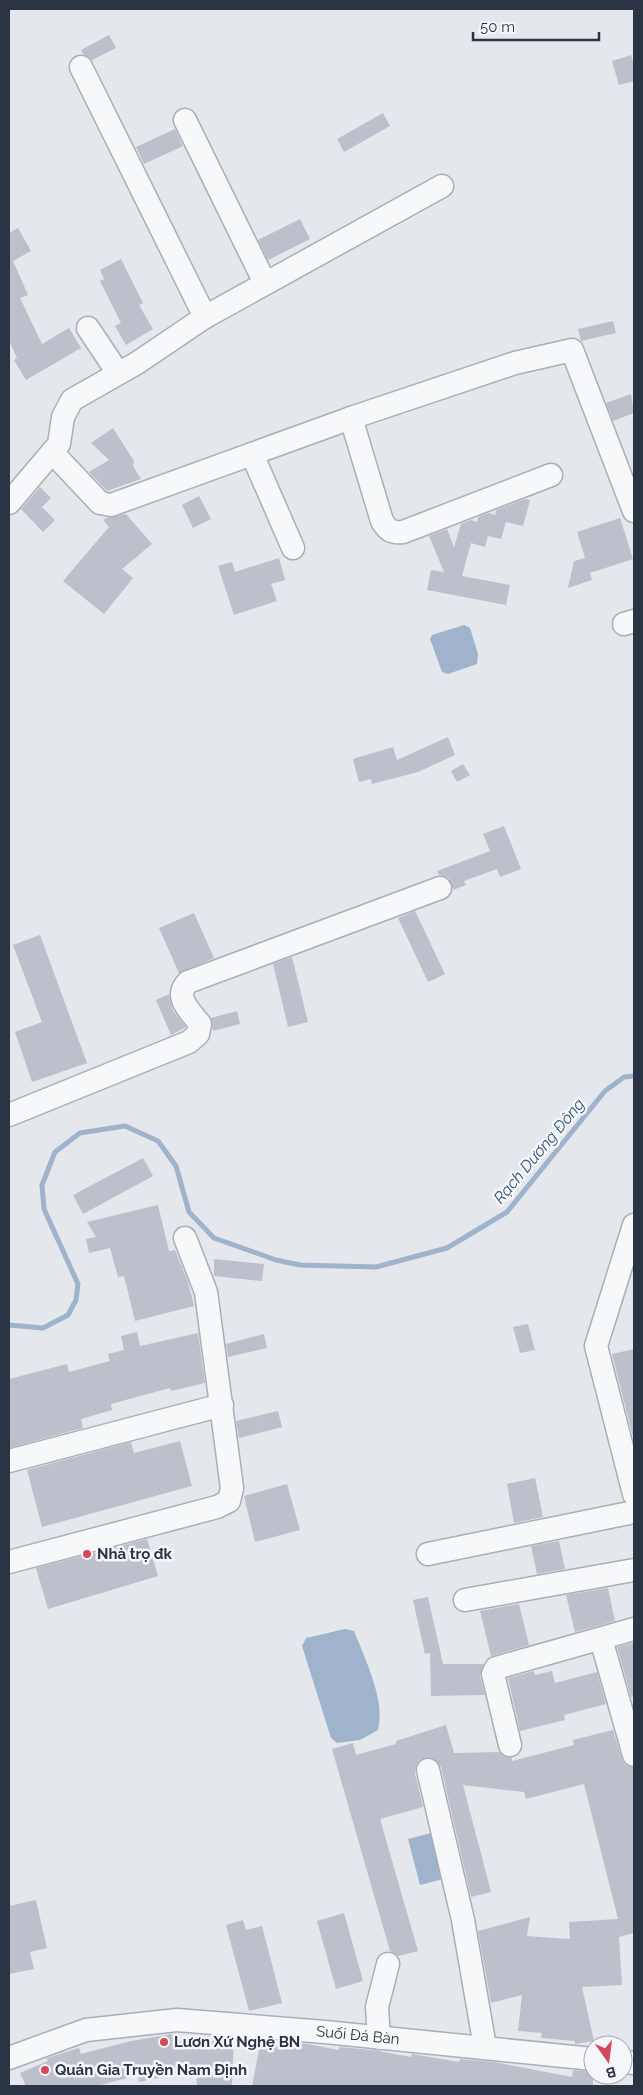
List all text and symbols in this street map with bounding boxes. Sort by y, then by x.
scale bar [473,10,599,42]
text: 50 m [480,18,515,36]
water label: Rạch Dương Đông [489,1094,589,1207]
place label: Nhà trọ đk [97,1545,173,1563]
marker: Nhà trọ đk [81,1548,93,1560]
street label: Suối Đá Bàn [315,2022,400,2048]
place label: Lươn Xứ Nghệ BN [174,2033,300,2051]
north arrow [583,2035,633,2085]
marker: Lươn Xứ Nghệ BN [158,2036,170,2048]
place label: Quán Gia Truyền Nam Định [55,2061,247,2079]
marker: Quán Gia Truyền Nam Định [39,2064,51,2076]
text: B [604,2064,618,2082]

